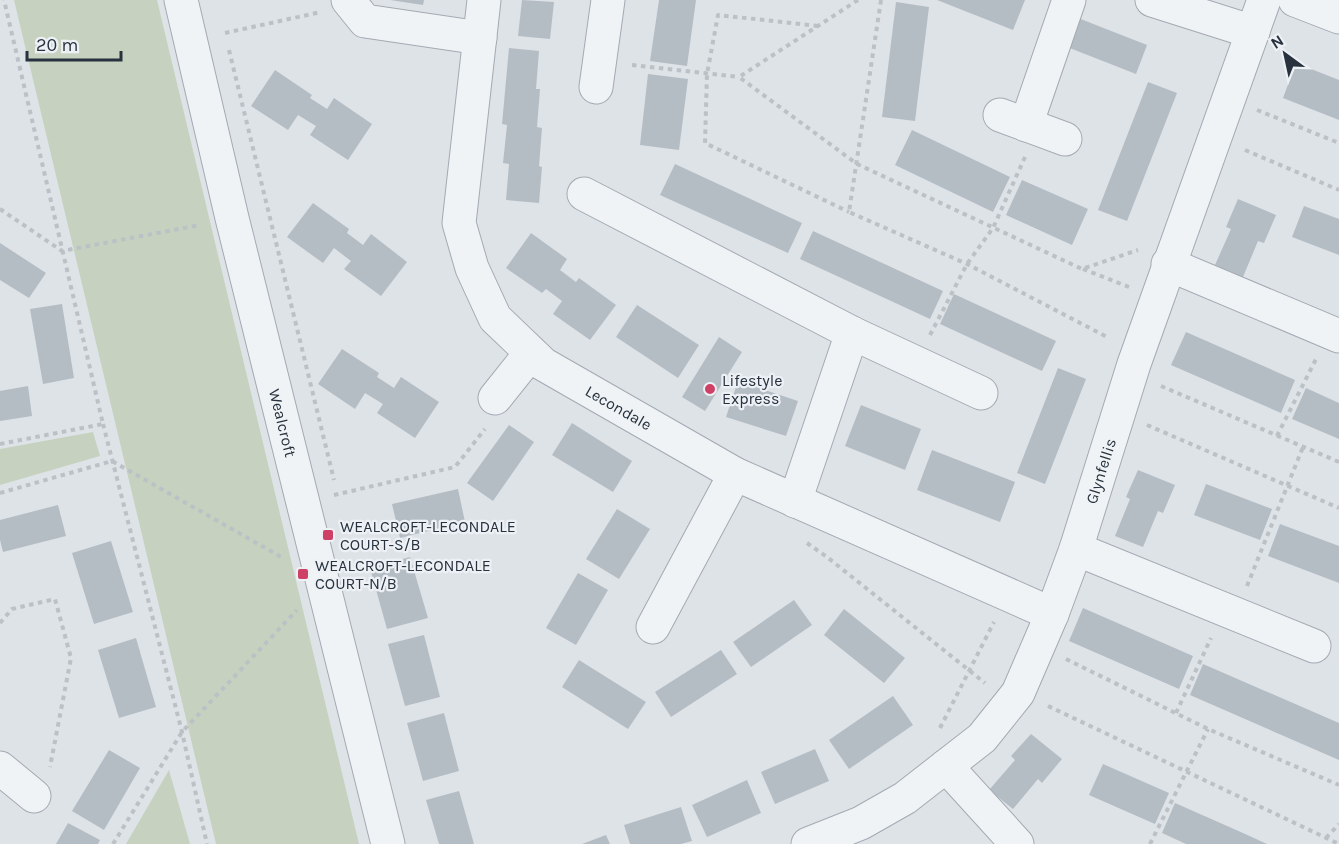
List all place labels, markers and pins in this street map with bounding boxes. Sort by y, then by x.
place label: Lifestyle Express [722,371,783,408]
marker: Lifestyle Express [703,382,717,396]
place label: WEALCROFT-LECONDALE COURT-S/B [340,517,516,554]
marker: WEALCROFT-LECONDALE COURT-S/B [321,528,335,542]
place label: WEALCROFT-LECONDALE COURT-N/B [315,556,491,593]
marker: WEALCROFT-LECONDALE COURT-N/B [296,567,310,581]

